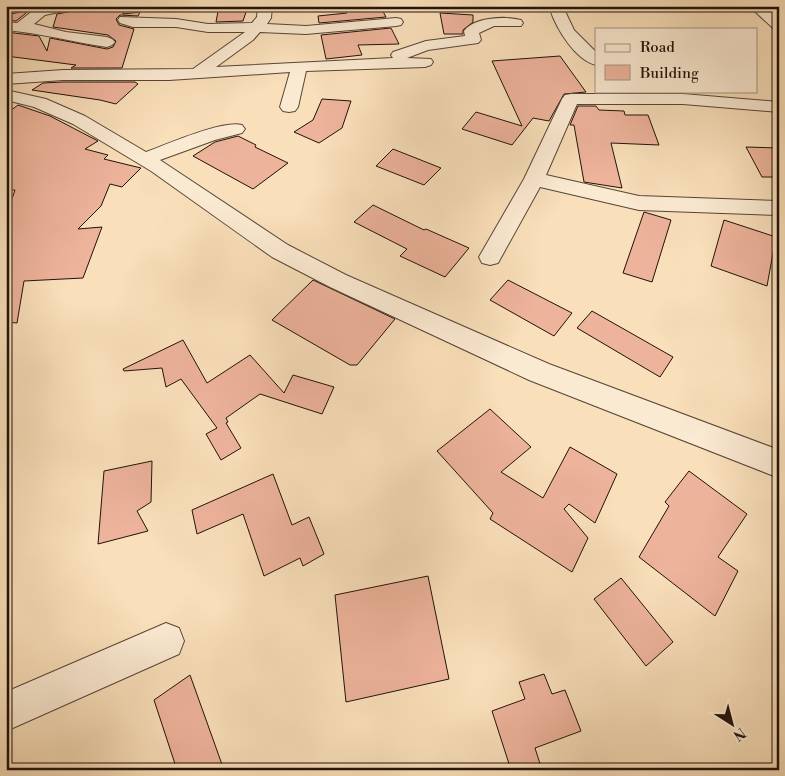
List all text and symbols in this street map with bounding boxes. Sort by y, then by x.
legend [595,28,758,92]
text: Road [640,38,675,57]
text: Building [639,64,699,83]
north arrow [708,698,758,748]
text: N [729,723,749,744]

